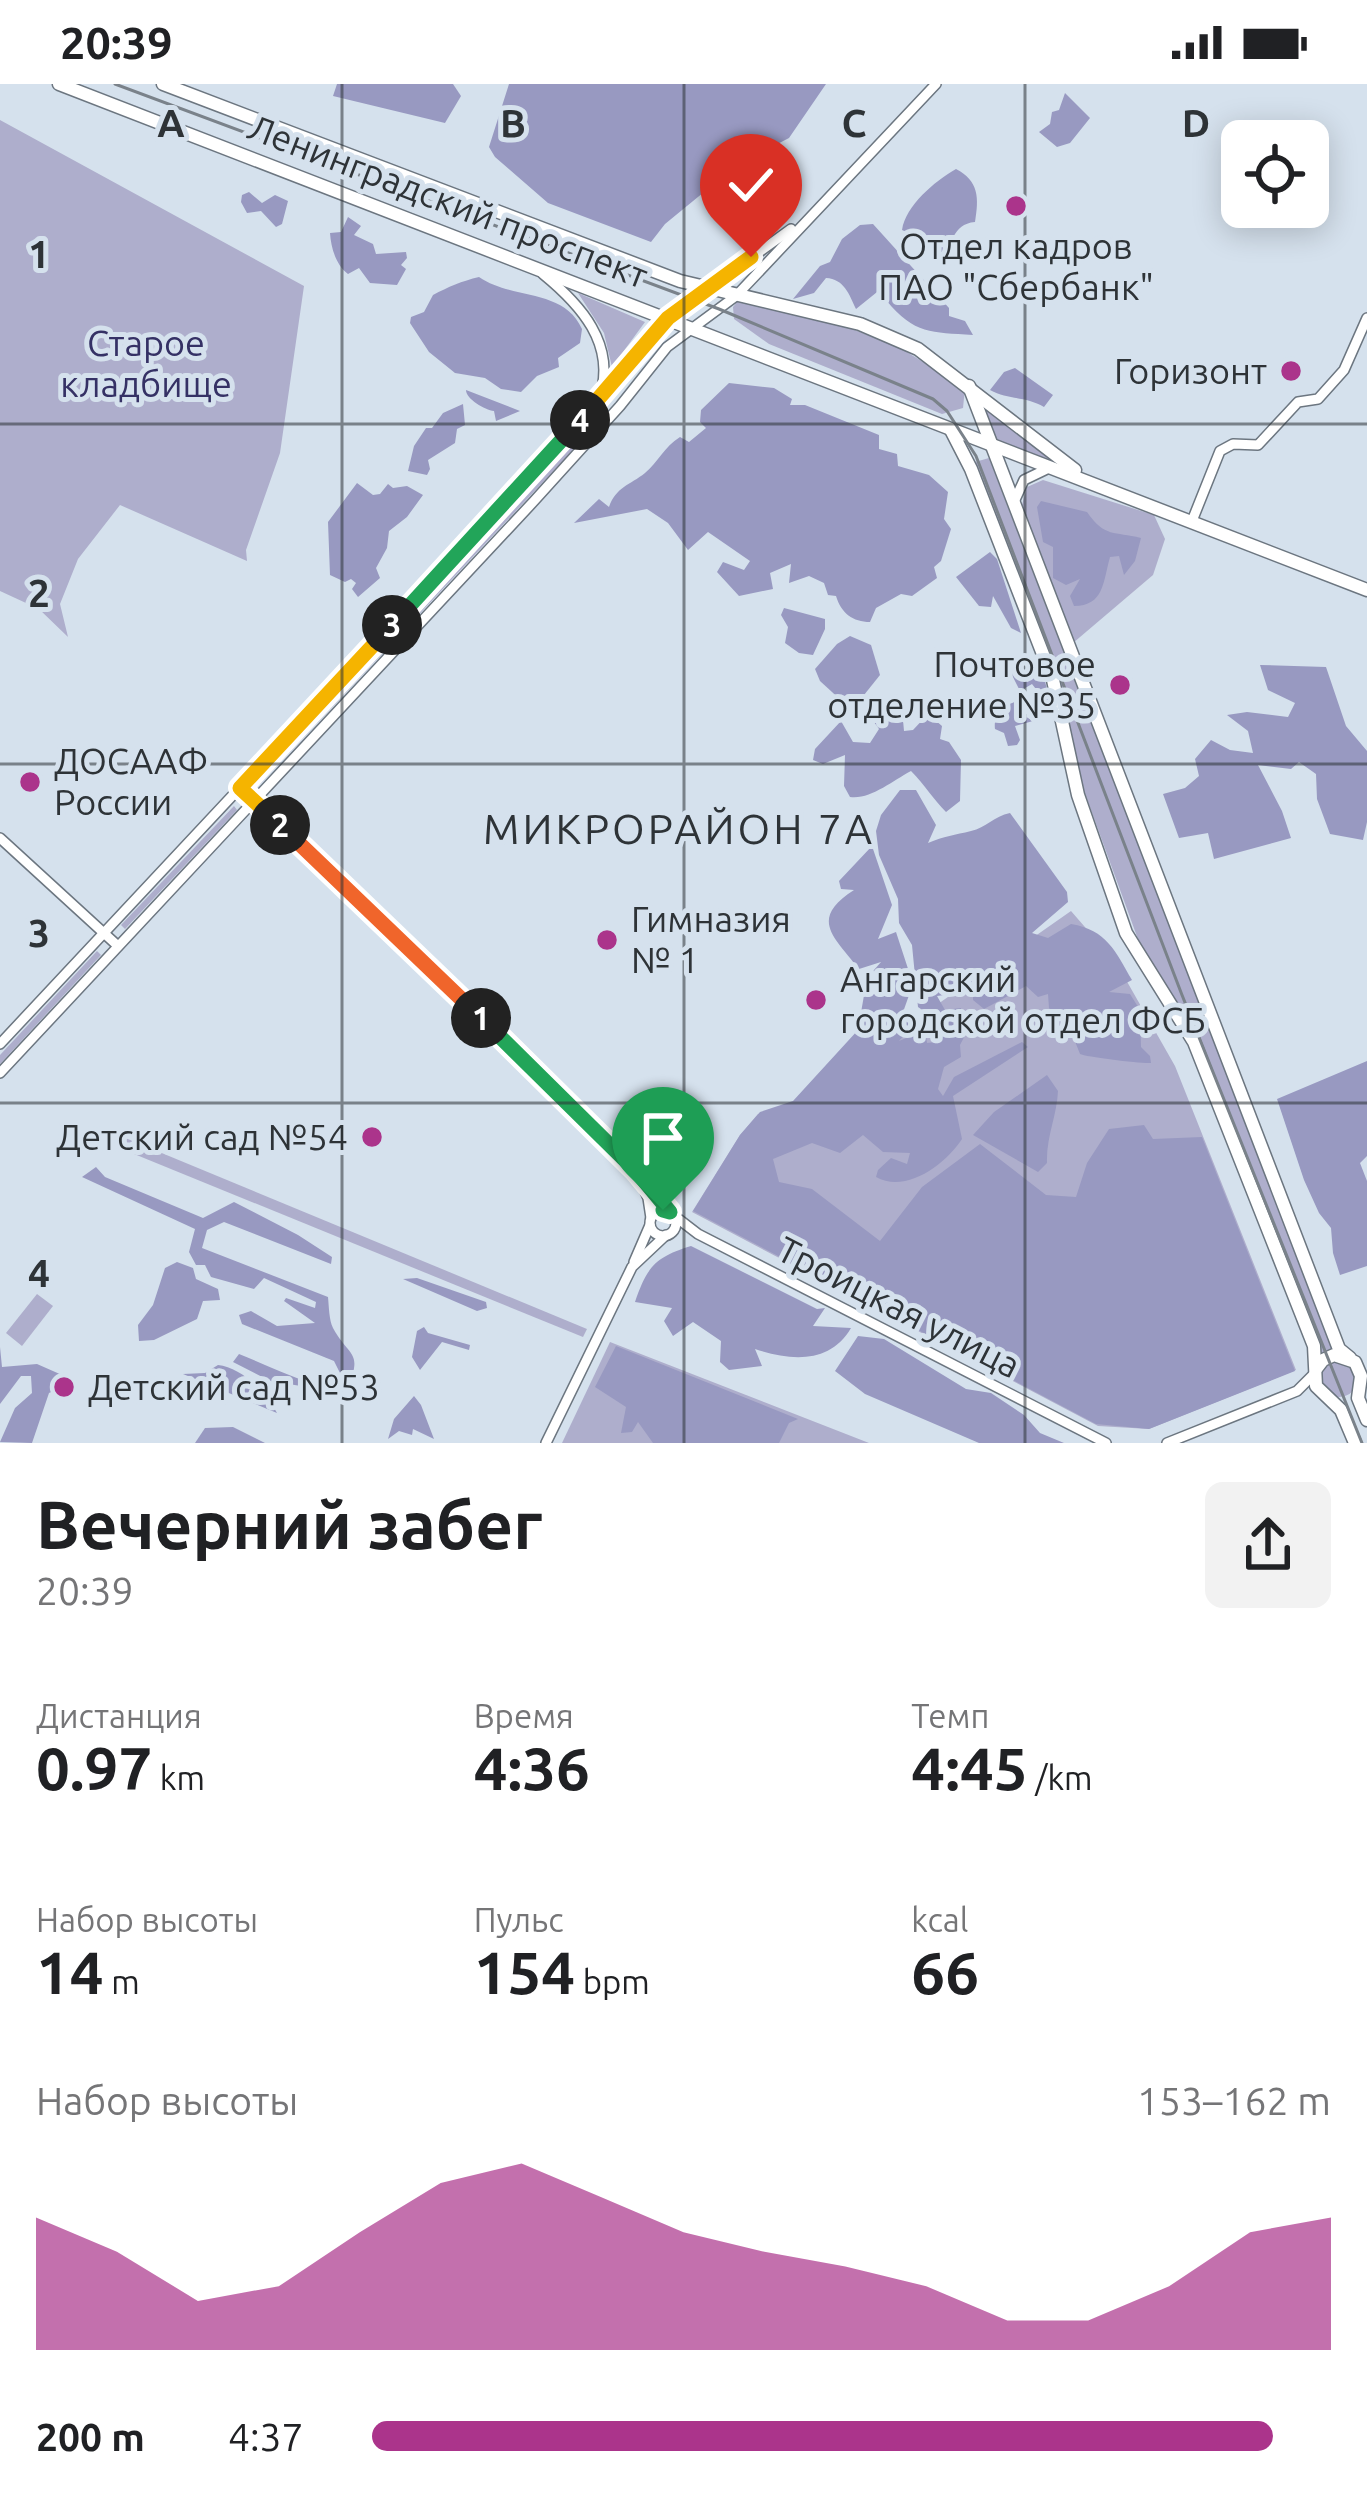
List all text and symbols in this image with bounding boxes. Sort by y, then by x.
text: 20:39 [60,17,173,68]
text: A [157,101,185,144]
text: B [500,101,526,144]
text: C [842,101,867,144]
text: D [1182,101,1210,144]
street label: Ленинградский проспект [243,105,654,296]
map controls [1221,120,1329,228]
button: locate [1221,120,1329,228]
pin [700,134,802,257]
icon: check [718,152,784,218]
marker: Отдел кадров ПАО "Сбербанк" [1003,193,1029,219]
place label: Отдел кадров ПАО "Сбербанк" [878,225,1154,307]
text: 1 [28,232,50,275]
park label: Старое кладбище [60,322,232,404]
place label: Горизонт [1114,350,1267,391]
marker: Горизонт [1278,358,1304,384]
pin: 4 [550,390,610,450]
text: 4 [571,401,589,438]
text: 2 [28,571,50,614]
pin: 3 [362,595,422,655]
text: 3 [383,606,401,643]
place label: Почтовое отделение №35 [827,643,1096,725]
marker: Почтовое отделение №35 [1107,672,1133,698]
place label: ДОСААФ России [54,740,208,822]
marker: ДОСААФ России [17,769,43,795]
pin: 2 [250,795,310,855]
district label: МИКРОРАЙОН 7А [483,805,875,852]
text: 2 [271,806,289,843]
place label: Гимназия № 1 [631,898,791,980]
text: 3 [28,911,50,954]
marker: Гимназия № 1 [594,927,620,953]
place label: Ангарский городской отдел ФСБ [840,958,1206,1040]
marker: Ангарский городской отдел ФСБ [803,987,829,1013]
pin: 1 [451,988,511,1048]
text: 1 [472,999,490,1036]
pin [612,1087,714,1210]
icon: arrive [630,1105,696,1171]
place label: Детский сад №54 [56,1116,348,1157]
marker: Детский сад №54 [359,1124,385,1150]
street label: Троицкая улица [771,1228,1027,1385]
text: 4 [28,1251,50,1294]
place label: Детский сад №53 [88,1366,380,1407]
marker: Детский сад №53 [51,1374,77,1400]
button: share [1205,1482,1331,1608]
text: Вечерний забег [36,1487,542,1561]
text: 20:39 [36,1569,134,1612]
text: Дистанция [36,1697,202,1734]
text: Время [474,1697,574,1734]
text: Темп [911,1697,989,1734]
text: 0.97 [36,1734,152,1801]
text: 4:36 [474,1734,590,1801]
text: 4:45 [911,1734,1028,1801]
text: km [152,1759,205,1796]
text: /km [1028,1759,1093,1796]
text: Набор высоты [36,1901,258,1938]
text: Пульс [474,1901,564,1938]
text: kcal [911,1901,968,1938]
text: 14 [36,1938,104,2005]
text: 154 [474,1938,575,2005]
text: 66 [911,1938,979,2005]
text: m [104,1963,140,2000]
text: bpm [575,1963,650,2000]
text: Набор высоты [36,2079,298,2122]
text: 153–162 m [1137,2079,1331,2122]
text: 200 m [36,2415,145,2458]
text: 4:37 [228,2415,304,2458]

